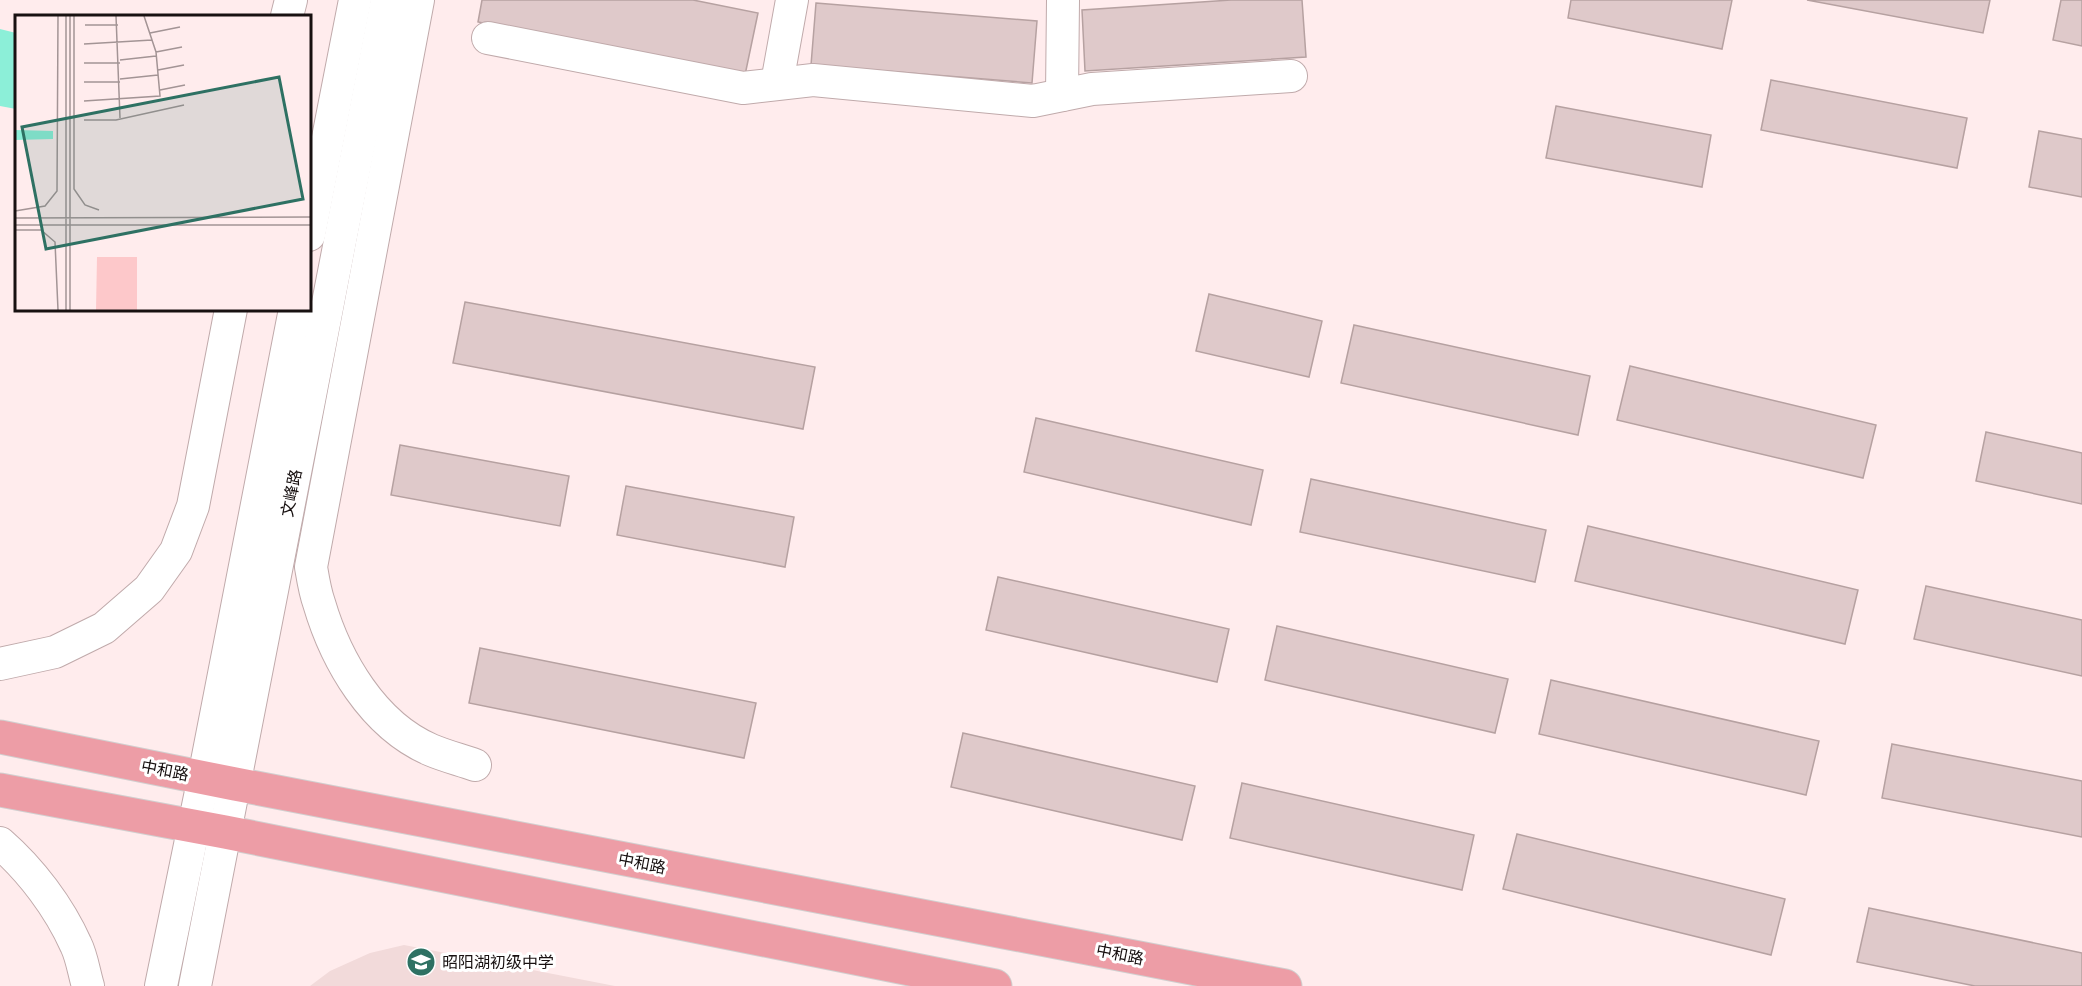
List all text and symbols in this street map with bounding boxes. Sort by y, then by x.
inset map [15,15,310,310]
street label: 文峰路 [278,468,305,518]
street label: 中和路 [140,757,190,784]
street label: 中和路 [617,850,667,877]
street label: 中和路 [1095,941,1145,968]
school or university icon: 昭阳湖初级中学 [405,946,437,978]
place label: 昭阳湖初级中学 [442,953,554,972]

